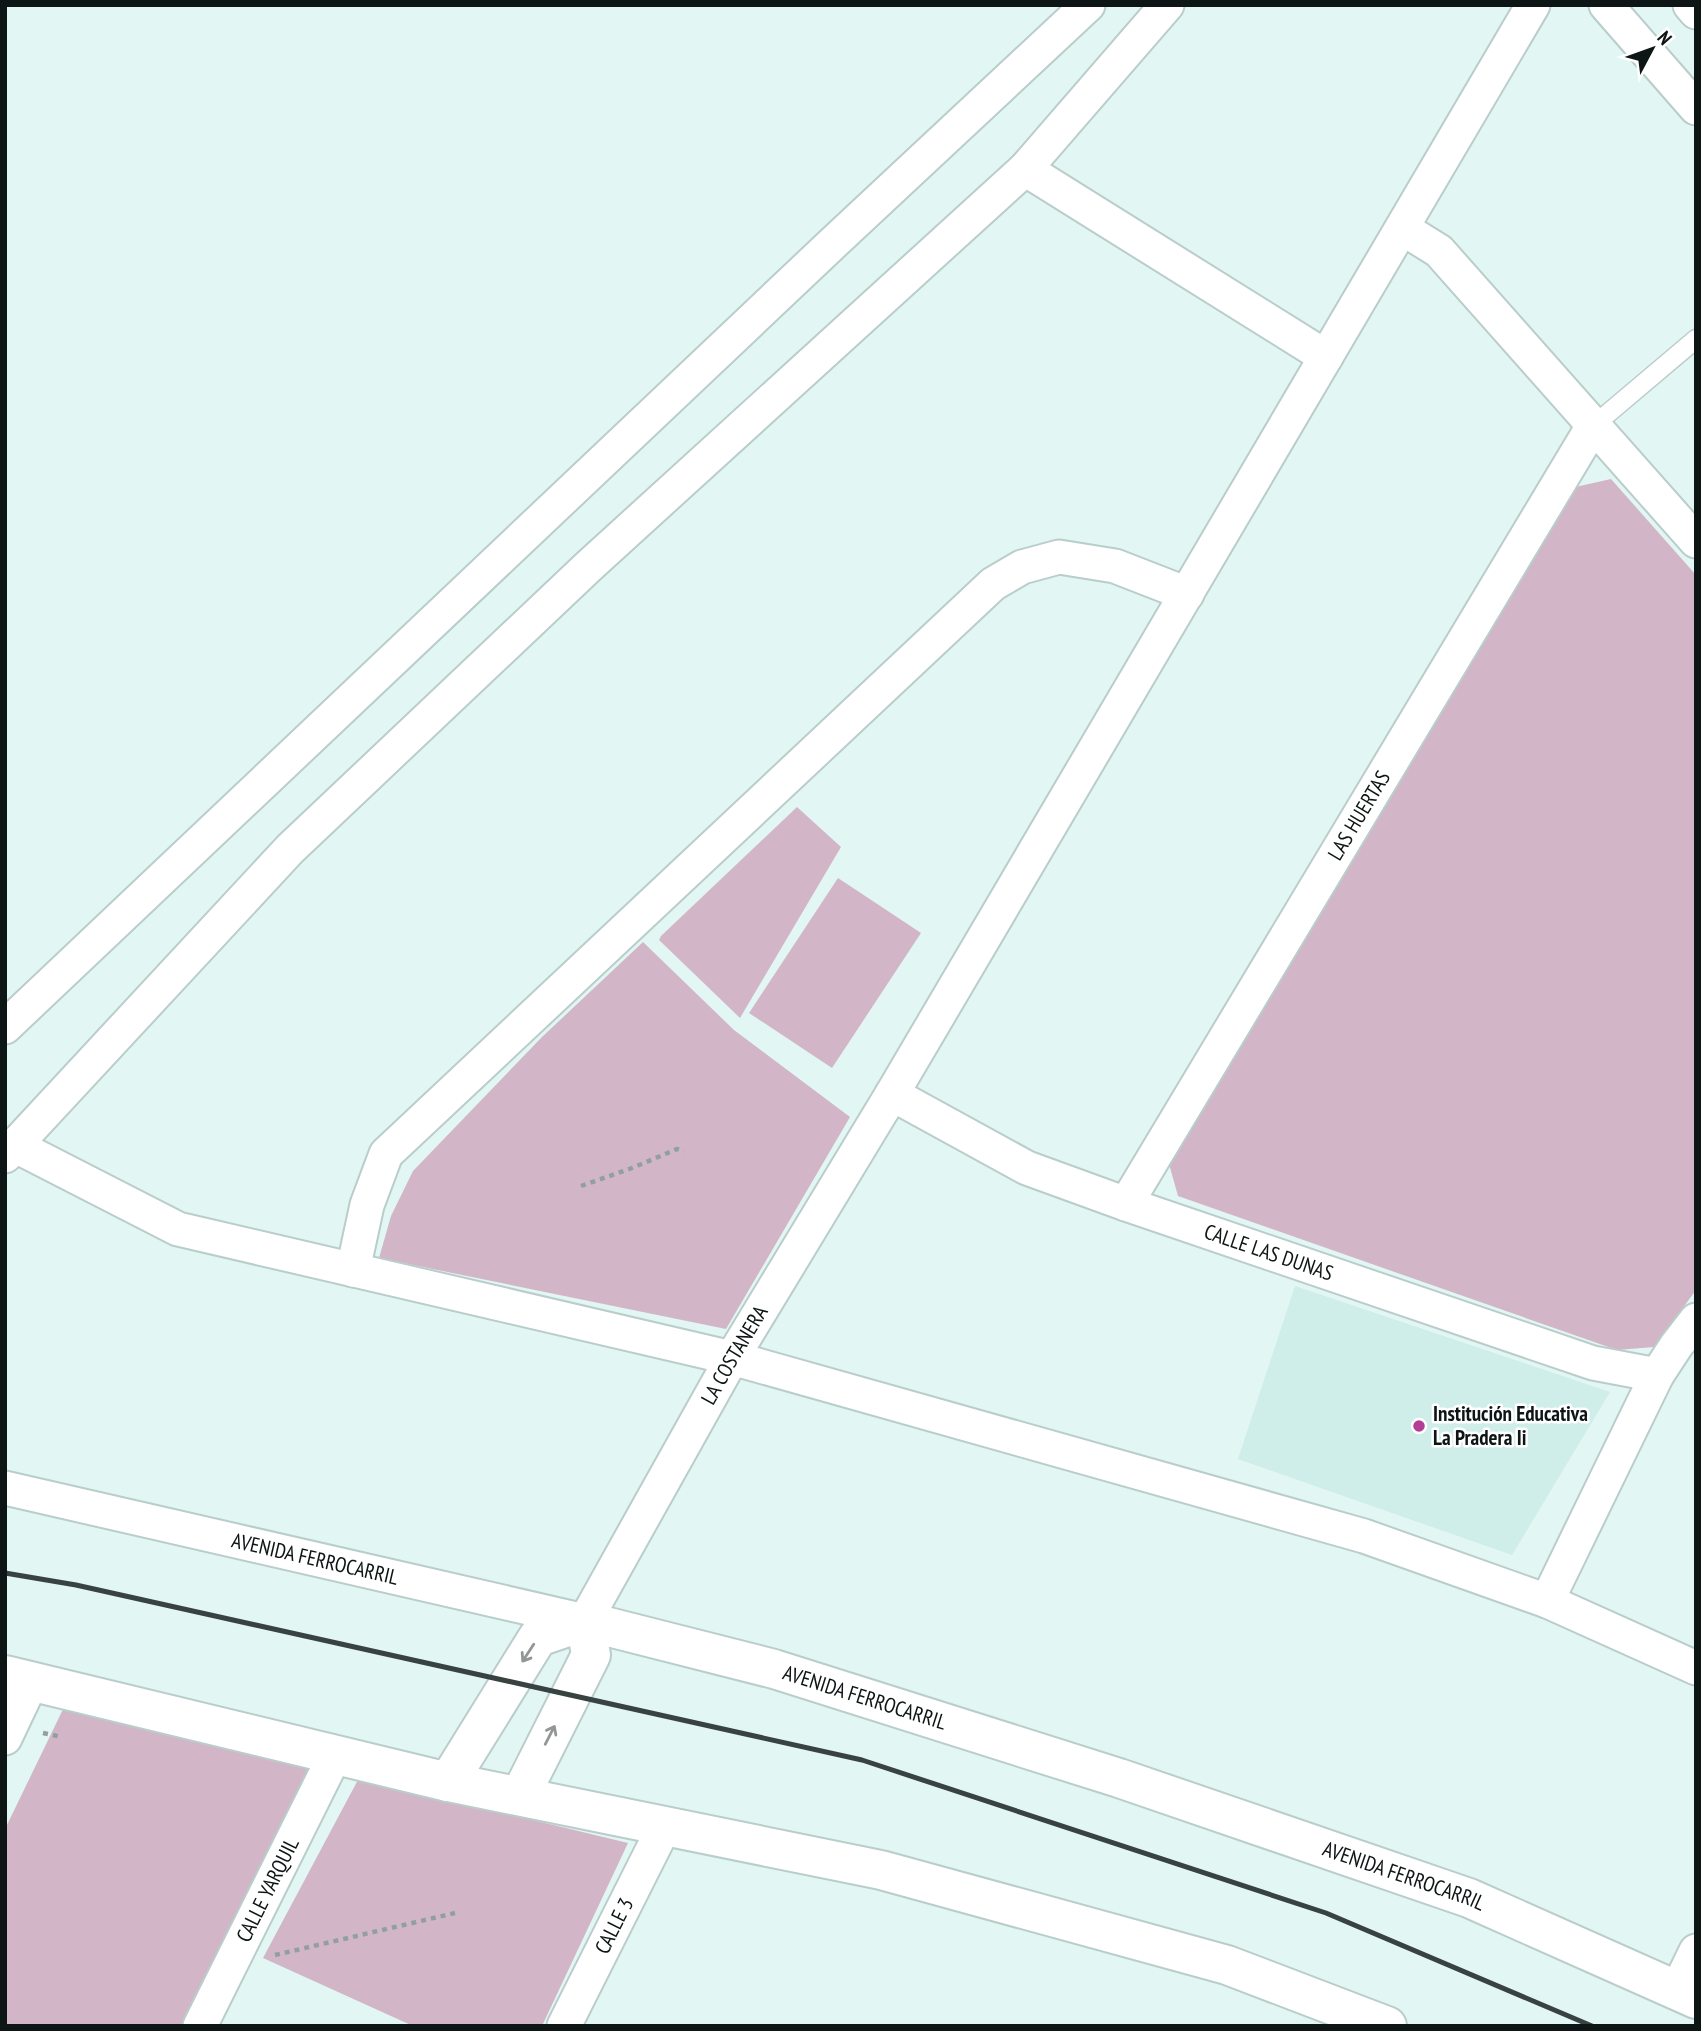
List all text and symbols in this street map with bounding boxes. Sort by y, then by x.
north arrow [1617,14,1687,84]
text: N [1652,26,1677,50]
street label: LAS HUERTAS [1321,766,1396,865]
street label: CALLE LAS DUNAS [1201,1218,1337,1287]
street label: LA COSTANERA [695,1300,774,1409]
place label: Institución Educativa La Pradera Ii [1433,1400,1588,1451]
marker: Institución Educativa La Pradera Ii [1411,1418,1427,1434]
street label: AVENIDA FERROCARRIL [229,1526,401,1591]
one-way arrow [520,1643,535,1662]
street label: AVENIDA FERROCARRIL [780,1659,950,1736]
one-way arrow [544,1725,558,1746]
street label: CALLE YARQUIL [230,1833,305,1946]
street label: AVENIDA FERROCARRIL [1319,1835,1490,1917]
street label: CALLE 3 [588,1893,639,1958]

